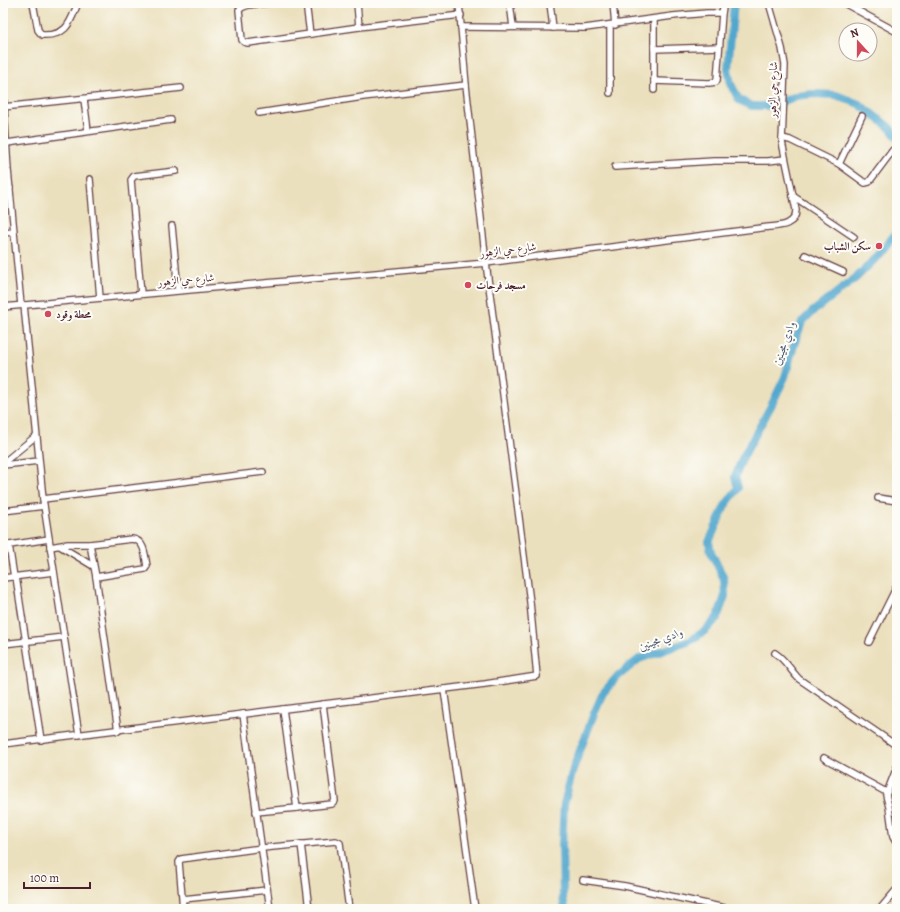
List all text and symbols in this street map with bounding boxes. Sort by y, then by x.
north arrow [838,22,878,62]
text: N [848,25,861,42]
street label: شارع حي الزهور [765,62,783,119]
street label: شارع حي الزهور [478,239,537,263]
place label: سكن الشباب [824,239,871,254]
marker: سكن الشباب [874,241,884,251]
street label: شارع حي الزهور [156,270,215,292]
place label: مسجد فرحات [476,278,526,293]
marker: مسجد فرحات [463,280,473,290]
place label: محطة وقود [56,307,92,322]
marker: محطة وقود [43,309,53,319]
water label: وادي مجينين [769,319,801,368]
water label: وادي مجينين [637,624,686,656]
scale bar [24,864,90,890]
text: 100 m [30,870,59,886]

